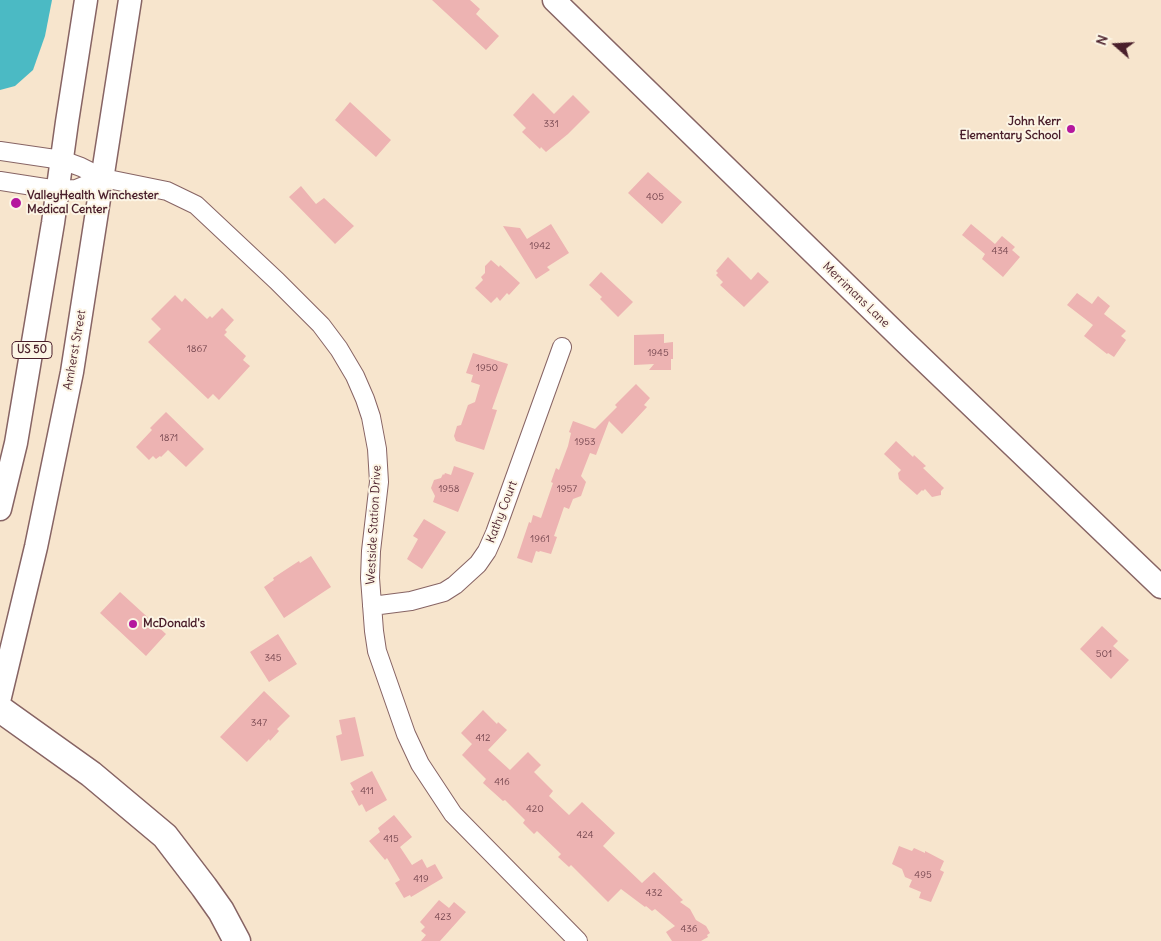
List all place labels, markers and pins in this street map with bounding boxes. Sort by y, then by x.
place label: John Kerr Elementary School [960,115,1061,143]
marker: John Kerr Elementary School [1065,123,1077,135]
place label: ValleyHealth Winchester Medical Center [27,189,159,217]
marker: ValleyHealth Winchester Medical Center [9,196,23,210]
place label: McDonald's [143,617,205,631]
marker: McDonald's [127,618,139,630]

